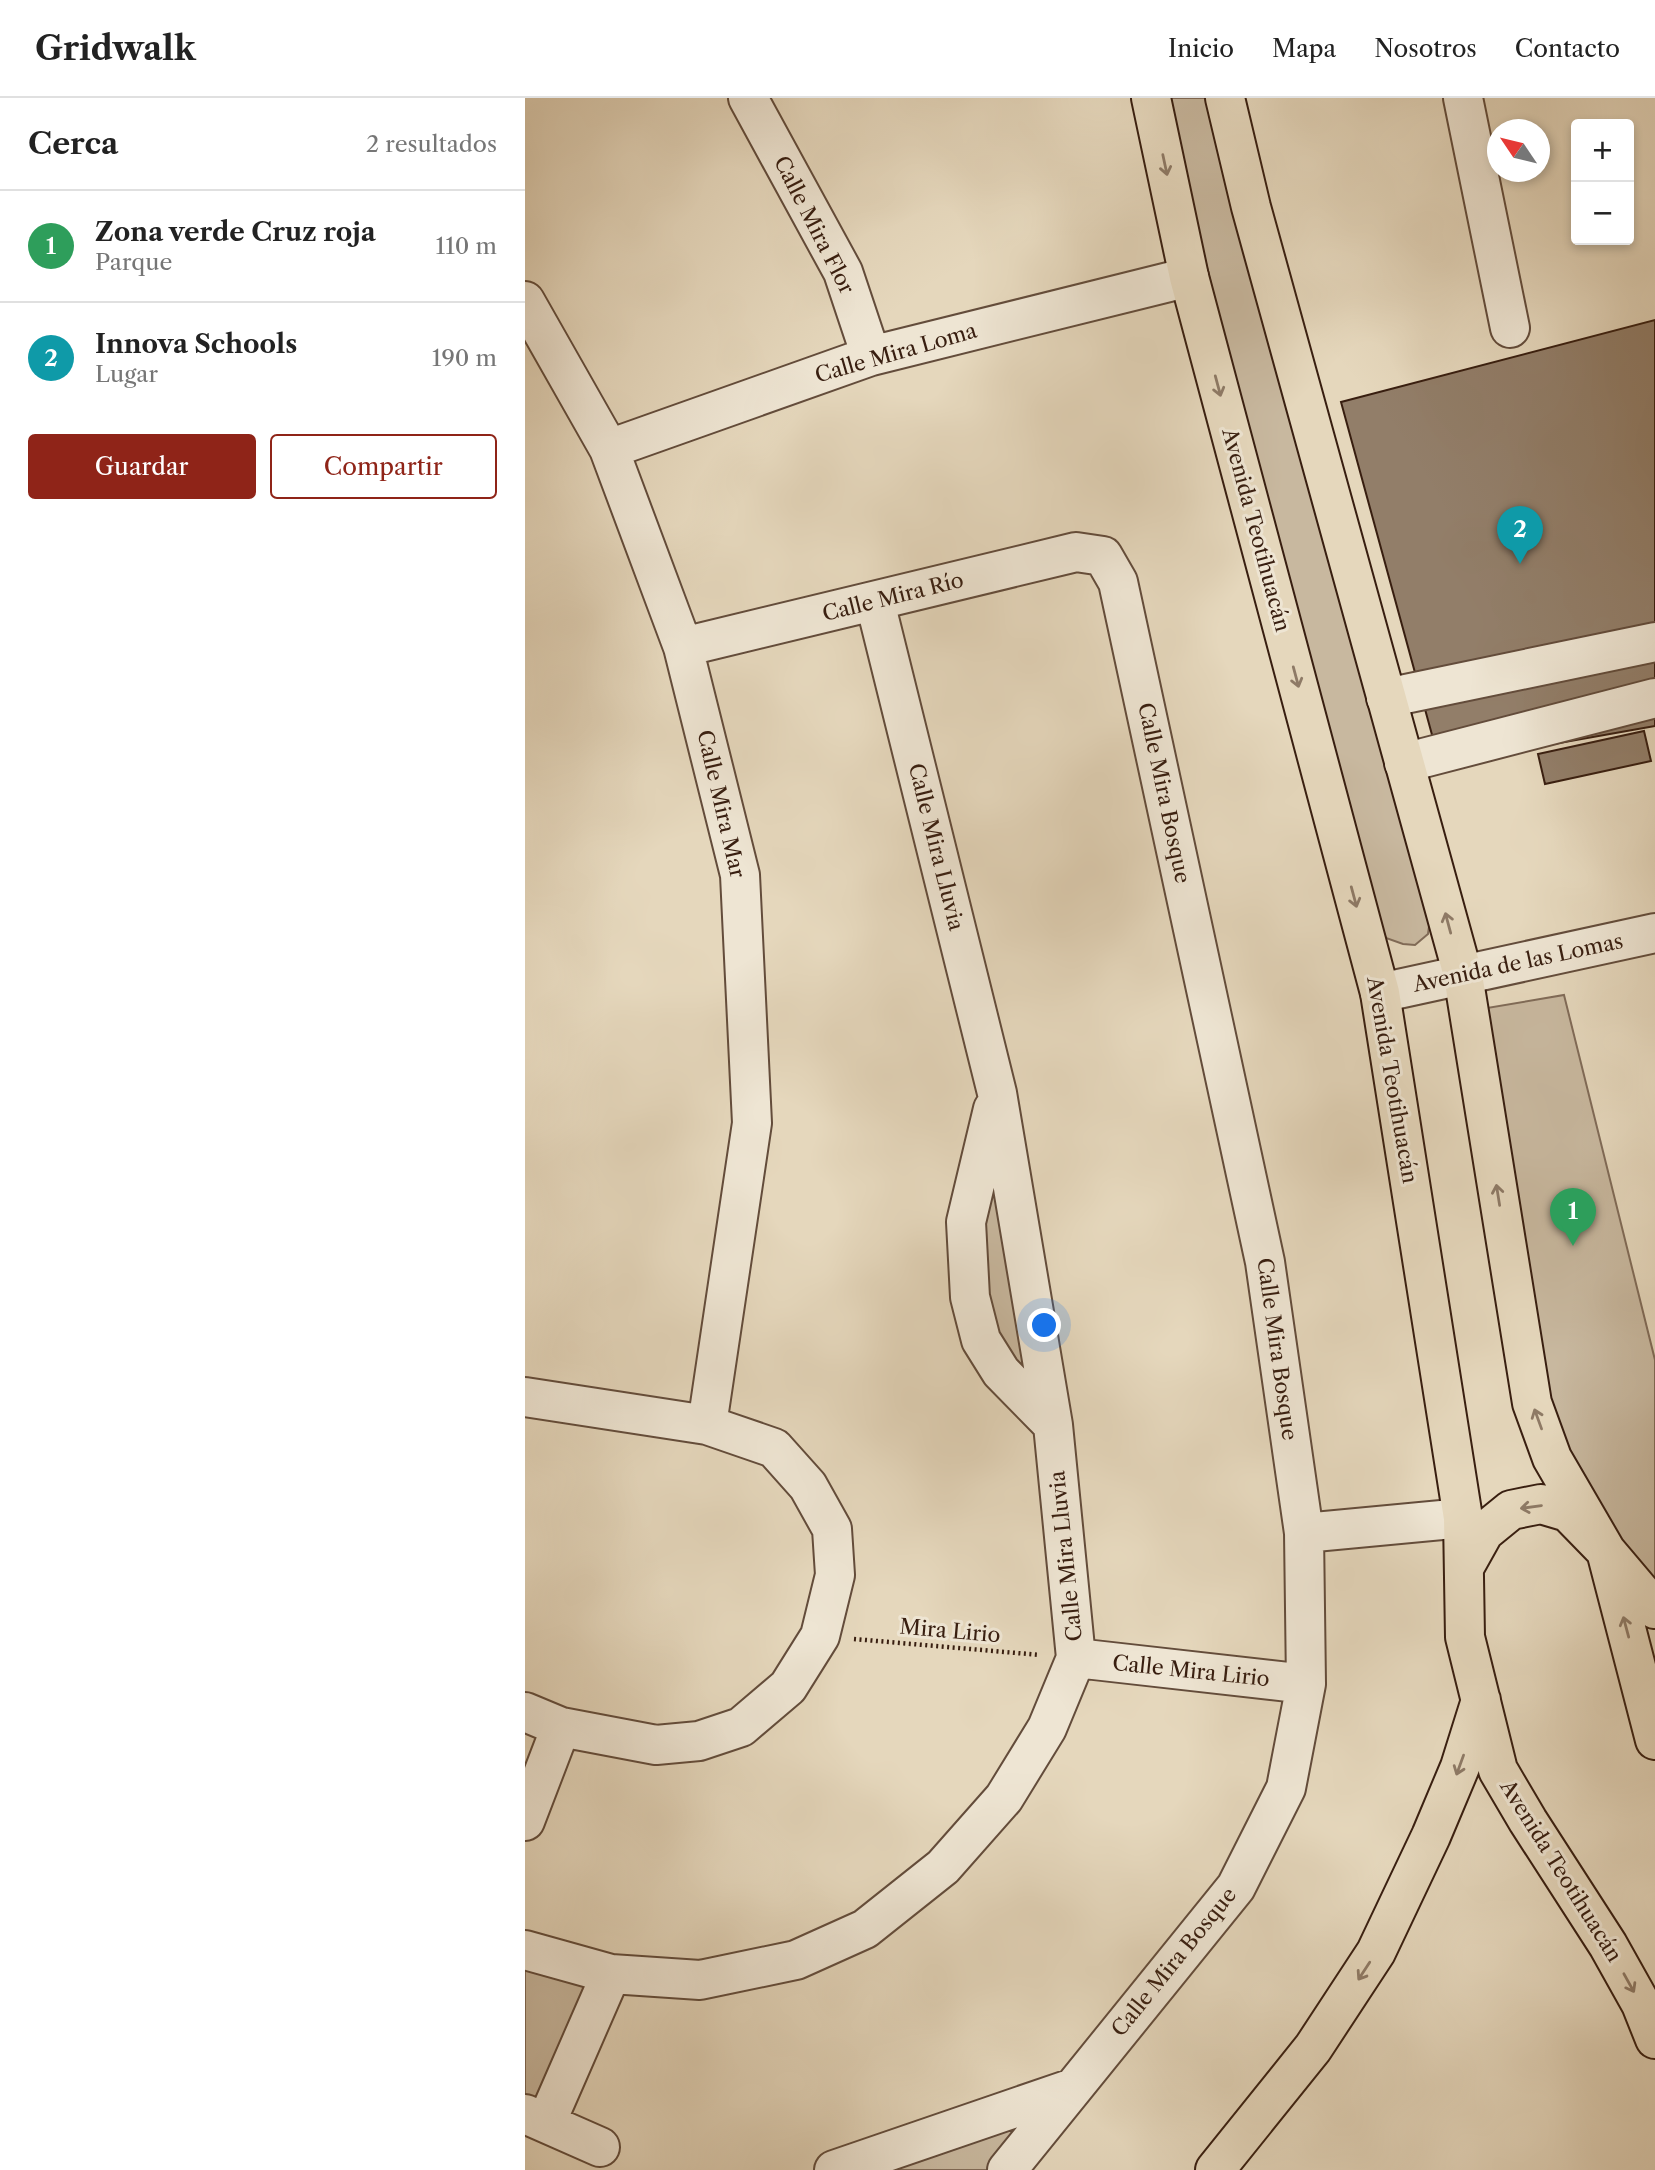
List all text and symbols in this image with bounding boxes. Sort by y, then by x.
text: Gridwalk [35,28,196,69]
text: Inicio [1168,34,1234,63]
text: Mapa [1272,34,1336,63]
text: Nosotros [1374,34,1477,63]
text: Contacto [1515,34,1620,63]
north arrow [1487,119,1550,182]
map controls [1571,119,1634,245]
button: + [1571,119,1634,182]
text: Cerca [28,125,118,162]
text: 2 resultados [366,130,497,158]
street label: Calle Mira Flor [769,152,860,298]
one-way arrow [1159,153,1173,176]
button: − [1571,182,1634,245]
text: Zona verde Cruz roja [95,216,376,248]
text: 1 [46,232,56,260]
text: 110 m [436,232,497,260]
text: Parque [95,248,172,276]
street label: Calle Mira Loma [812,317,981,388]
text: Innova Schools [95,328,297,360]
text: 2 [44,344,58,372]
text: 190 m [432,344,497,372]
text: Lugar [95,360,158,388]
one-way arrow [1212,374,1225,397]
street label: Avenida Teotihuacán [1217,424,1296,634]
button: Guardar [28,434,256,499]
button: Compartir [270,434,497,499]
pin: 2 [1497,506,1543,564]
street label: Calle Mira Río [820,567,966,626]
one-way arrow [1290,666,1303,688]
street label: Calle Mira Bosque [1133,700,1196,885]
street label: Calle Mira Mar [692,728,751,880]
street label: Calle Mira Lluvia [904,761,970,934]
one-way arrow [1348,885,1361,907]
one-way arrow [1441,912,1454,934]
street label: Avenida de las Lomas [1410,928,1625,997]
street label: Avenida Teotihuacán [1362,974,1423,1185]
one-way arrow [1491,1184,1504,1207]
pin: 1 [1550,1188,1596,1246]
street label: Calle Mira Bosque [1252,1256,1303,1442]
your location [1027,1308,1061,1342]
one-way arrow [1531,1408,1543,1430]
street label: Calle Mira Lluvia [1044,1469,1087,1643]
one-way arrow [1520,1500,1543,1513]
street label: Mira Lirio [899,1614,1001,1647]
one-way arrow [1618,1616,1631,1638]
street label: Calle Mira Lirio [1111,1650,1271,1691]
one-way arrow [1453,1753,1465,1775]
street label: Avenida Teotihuacán [1495,1774,1628,1966]
street label: Calle Mira Bosque [1106,1882,1241,2041]
one-way arrow [1357,1960,1371,1980]
one-way arrow [1622,1972,1636,1992]

